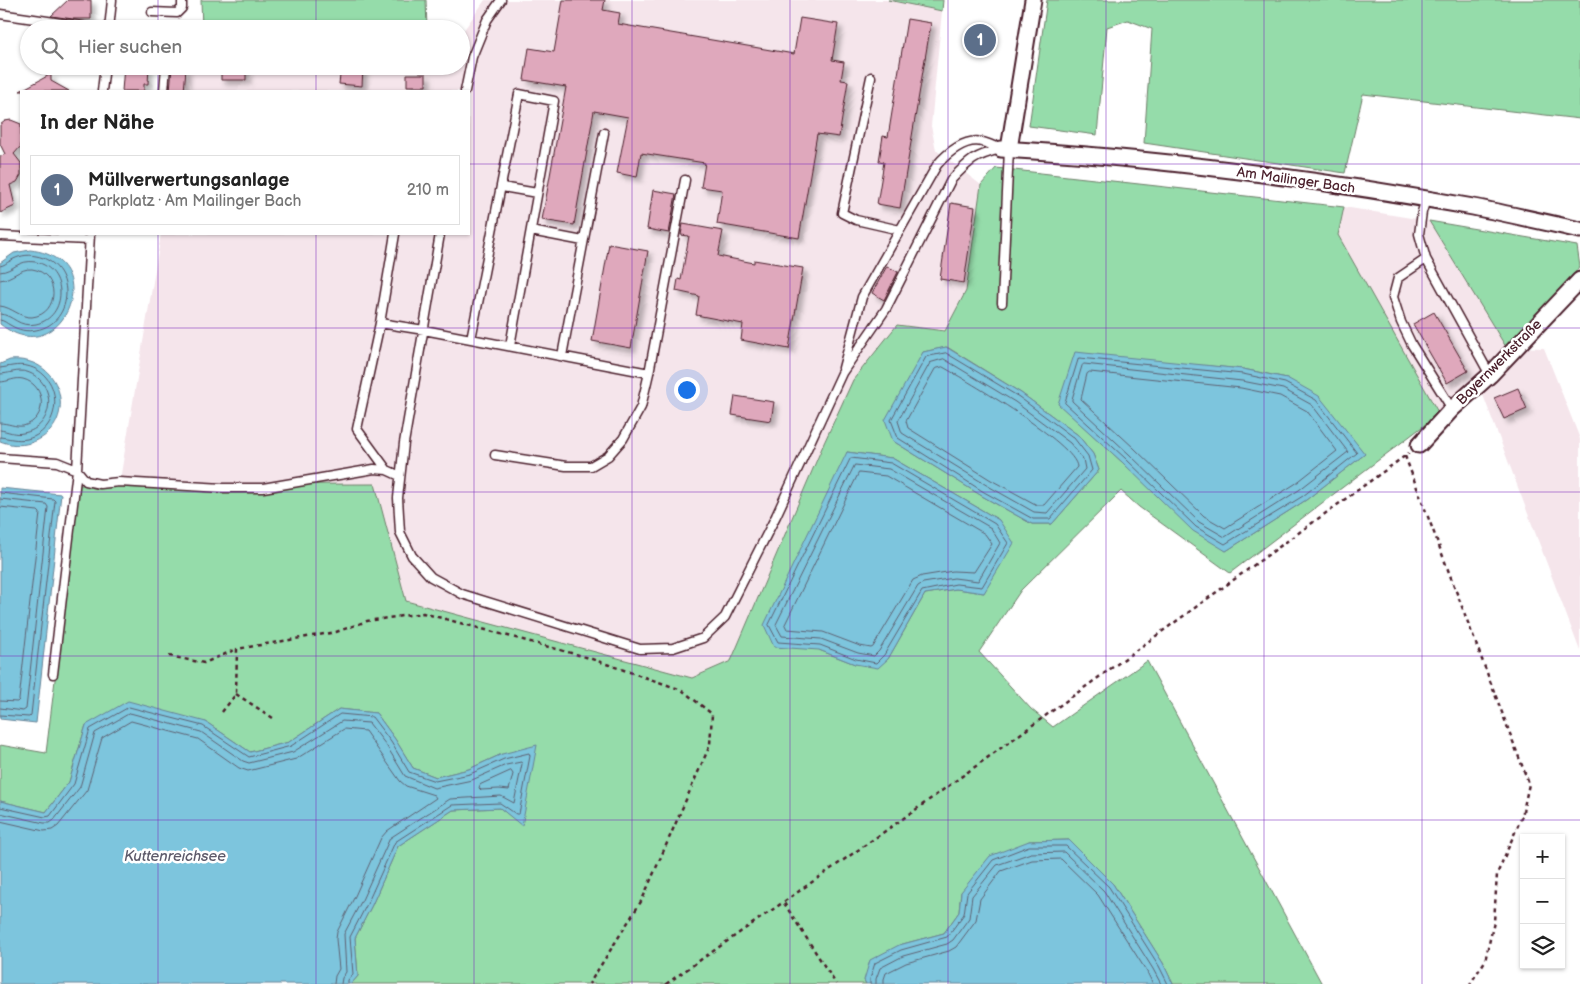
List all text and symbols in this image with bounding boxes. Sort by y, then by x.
search box [20,20,470,75]
pin: 1 [964,21,996,59]
icon: search [38,34,66,62]
text: Hier suchen [78,36,182,59]
text: In der Nähe [40,110,154,135]
street label: Am Mailinger Bach [1236,163,1357,197]
text: Müllverwertungsanlage [88,169,289,192]
text: 1 [54,181,60,200]
text: 210 m [407,181,449,200]
text: Parkplatz · Am Mailinger Bach [88,192,301,211]
street label: Bayernwerkstraße [1453,316,1545,408]
your location [674,377,700,403]
map controls [1520,834,1565,969]
button: + [1520,834,1565,879]
water label: Kuttenreichsee [124,847,226,866]
button: − [1520,879,1565,924]
button: layers [1520,924,1565,969]

